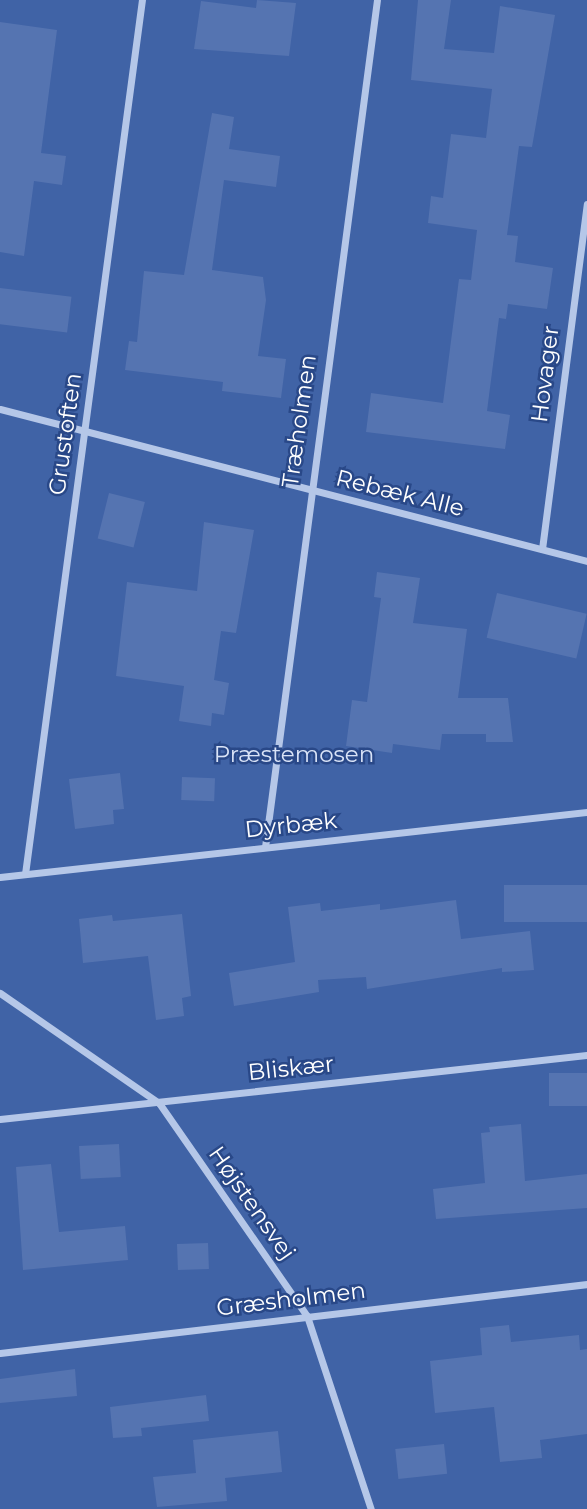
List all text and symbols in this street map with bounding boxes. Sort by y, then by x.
street label: Hovager [525,324,565,424]
street label: Træholmen [276,353,322,489]
street label: Grustoften [43,371,87,497]
street label: Rebæk Alle [333,464,467,522]
park label: Præstemosen [214,740,374,768]
street label: Dyrbæk [244,806,338,844]
street label: Bliskær [247,1050,335,1086]
street label: Højstensvej [203,1141,301,1265]
street label: Græsholmen [215,1276,367,1322]

